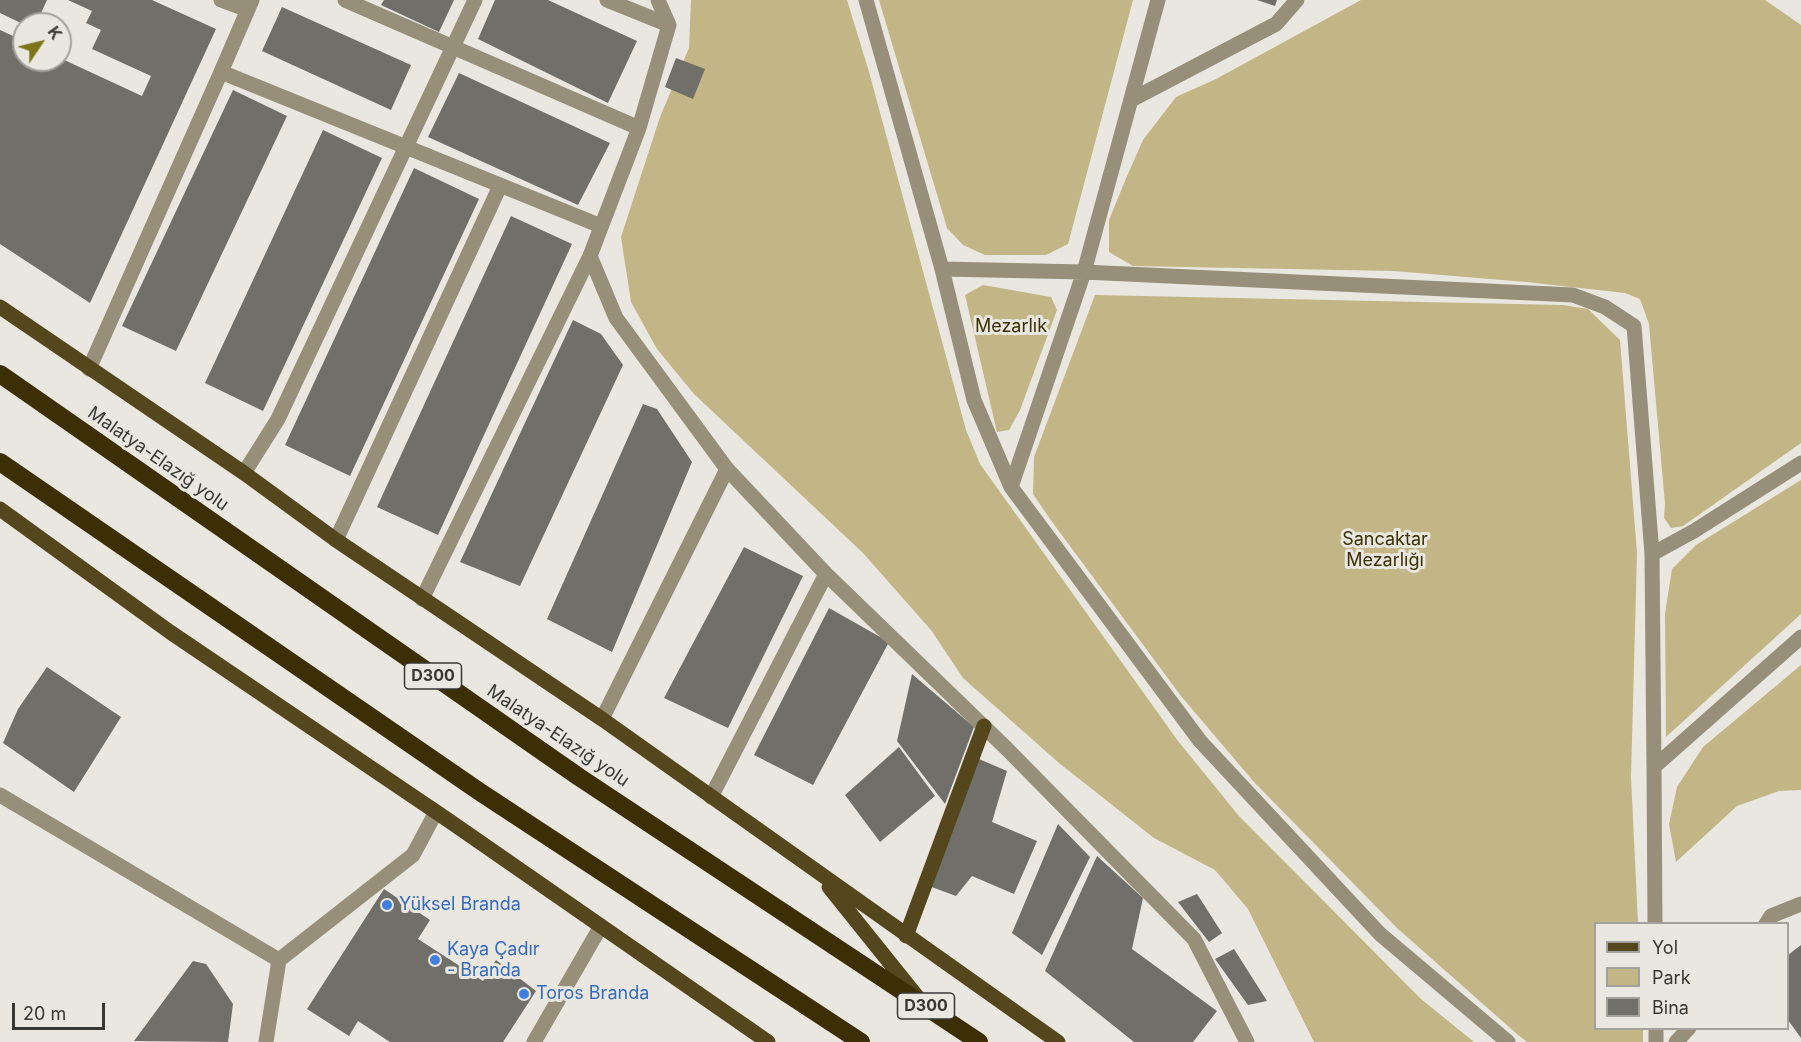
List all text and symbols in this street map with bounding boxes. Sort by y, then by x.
north arrow [12,12,72,72]
text: K [44,22,67,43]
park label: Mezarlık [975,316,1047,338]
street label: Malatya-Elazığ yolu [84,402,232,516]
park label: Sancaktar Mezarlığı [1342,529,1428,572]
road number: D300 [404,663,462,689]
street label: Malatya-Elazığ yolu [483,680,633,792]
place label: Yüksel Branda [399,894,521,916]
marker: Yüksel Branda [380,898,394,912]
legend [1594,922,1789,1030]
text: Yol [1652,937,1678,958]
place label: Kaya Çadır - Branda [447,939,540,982]
marker: Kaya Çadır - Branda [428,953,442,967]
text: Park [1652,967,1691,988]
place label: Toros Branda [536,983,649,1005]
marker: Toros Branda [517,987,531,1001]
scale bar [15,991,108,1029]
road number: D300 [898,993,954,1019]
text: Bina [1652,997,1689,1018]
text: 20 m [23,1003,66,1024]

